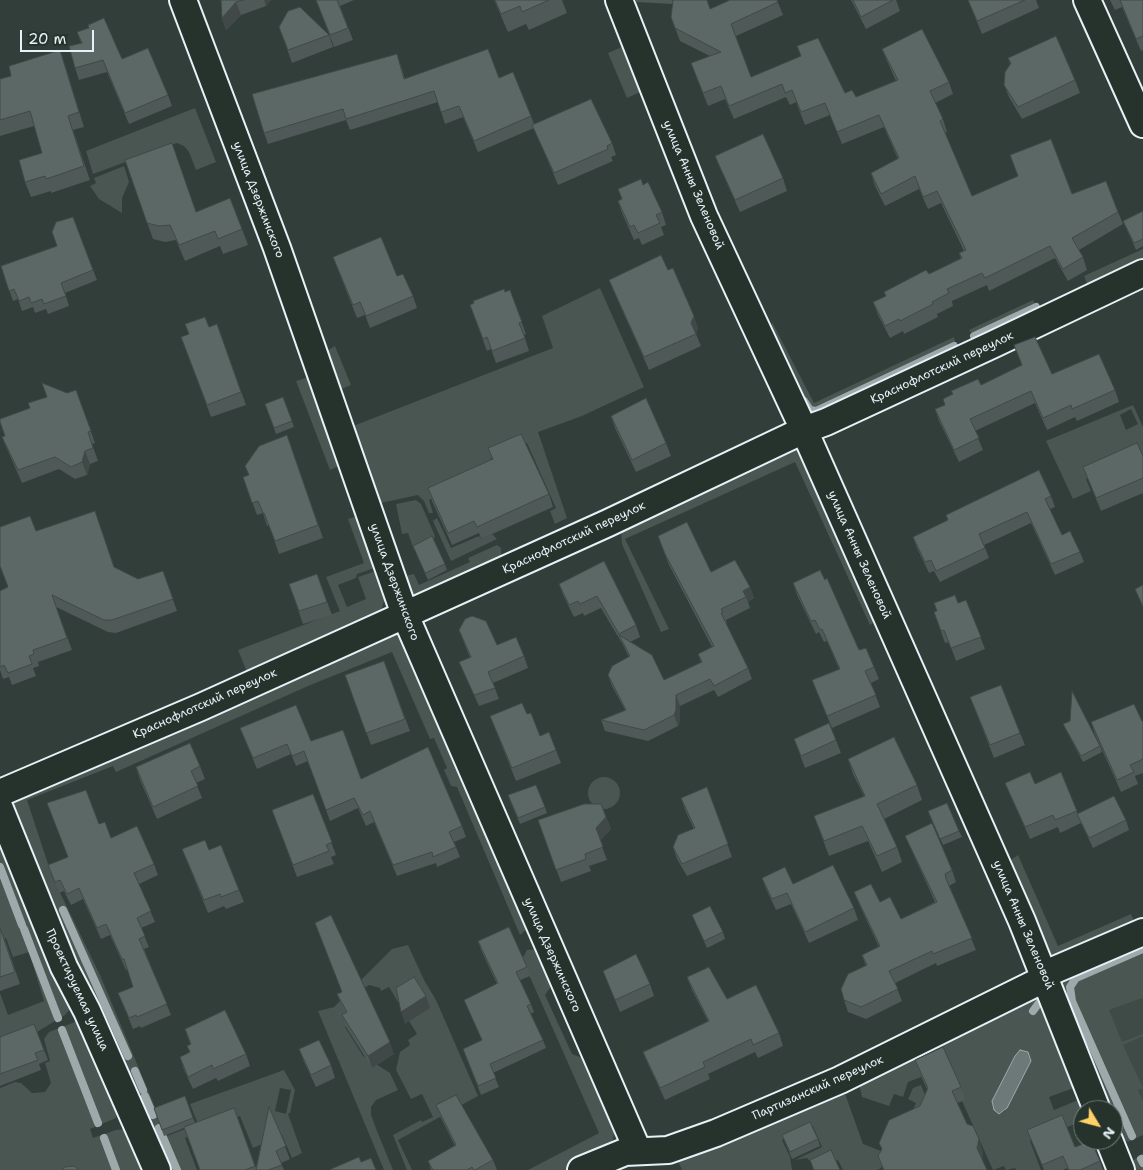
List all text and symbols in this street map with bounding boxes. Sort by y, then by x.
scale bar [22,20,96,52]
text: 20 m [28,29,67,49]
street label: улица Анны Зеленовой [659,118,727,252]
street label: улица Дзержинского [229,140,287,260]
street label: Краснофлотский переулок [868,329,1016,407]
street label: улица Анны Зеленовой [824,489,894,621]
street label: Краснофлотский переулок [500,499,648,577]
street label: улица Дзержинского [366,521,422,643]
street label: Краснофлотский переулок [131,666,279,742]
street label: улица Анны Зеленовой [989,858,1057,992]
street label: улица Дзержинского [520,896,584,1014]
street label: Проектируемая улица [42,927,112,1053]
street label: Партизанский переулок [750,1053,886,1123]
north arrow [1073,1100,1123,1150]
text: N [1099,1124,1120,1143]

